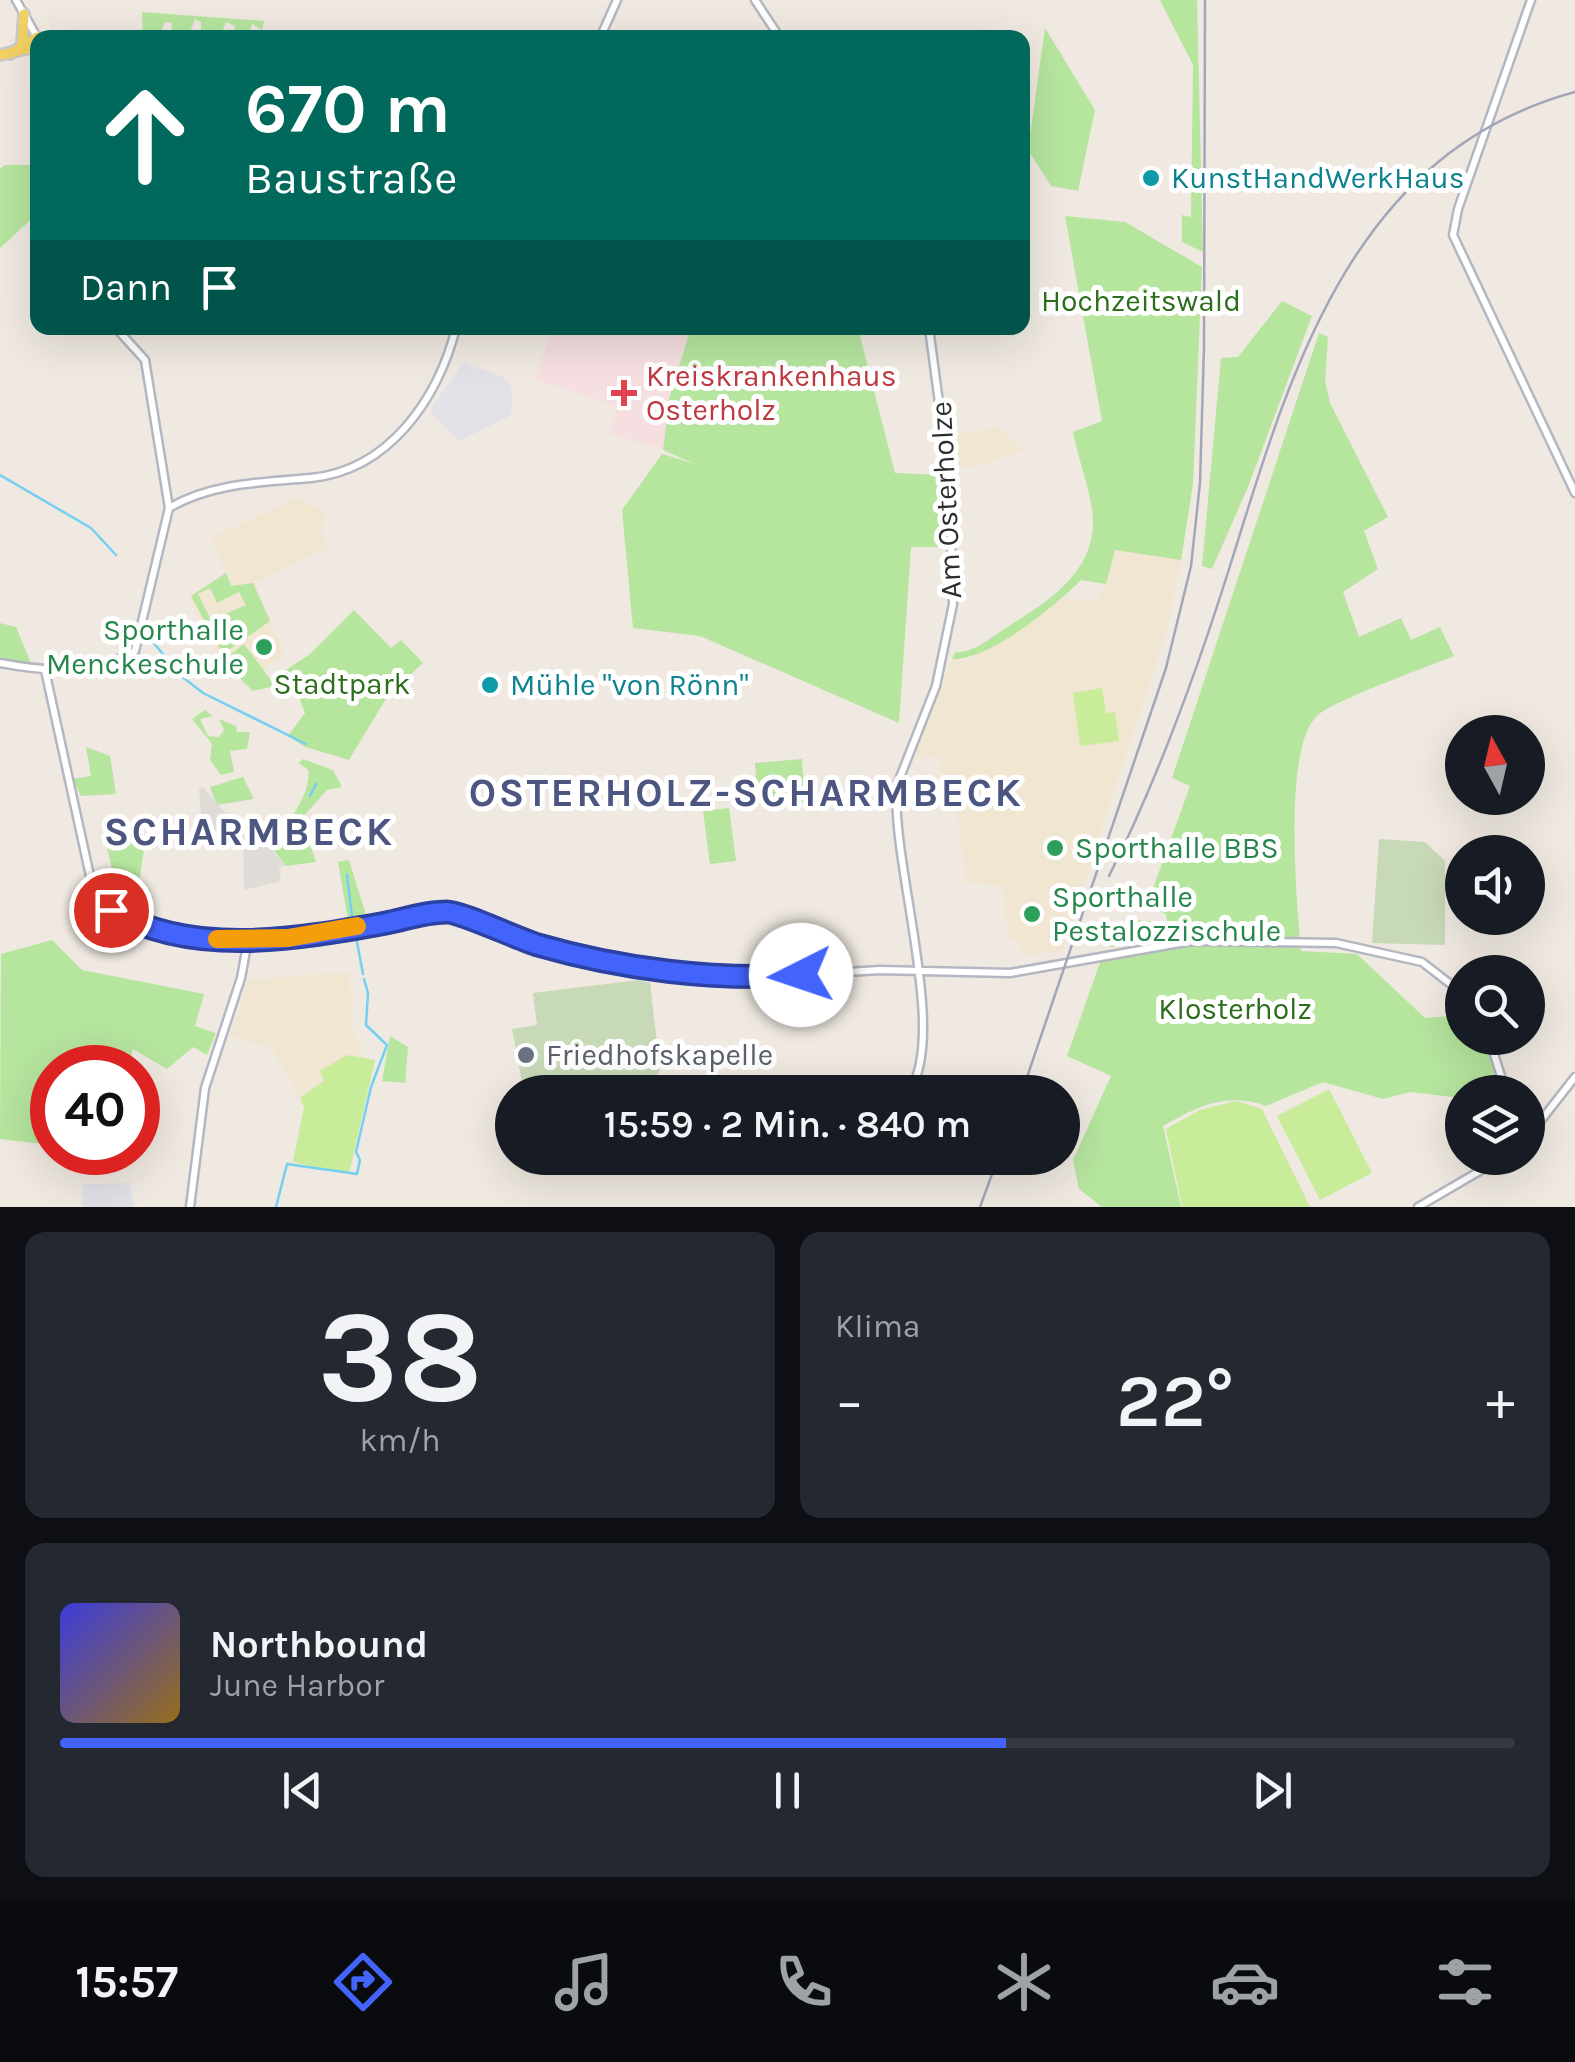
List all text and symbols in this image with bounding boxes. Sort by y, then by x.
text: 670 m [245,68,451,150]
icon: ahead [80,70,210,200]
text: Baustraße [245,152,457,204]
place label: KunstHandWerkHaus [1171,160,1465,196]
marker: KunstHandWerkHaus [1140,167,1162,189]
icon: arrive [192,260,247,315]
text: Dann [80,265,172,310]
park label: Hochzeitswald [1041,283,1241,319]
place label: Kreiskrankenhaus Osterholz [646,358,897,428]
marker: Kreiskrankenhaus Osterholz [611,380,637,406]
street label: Am Osterholze [923,400,969,600]
place label: Sporthalle Menckeschule [46,612,244,682]
marker: Sporthalle Menckeschule [253,636,275,658]
park label: Stadtpark [274,666,410,702]
place label: Mühle "von Rönn" [510,667,749,703]
marker: Mühle "von Rönn" [479,674,501,696]
north arrow [1445,715,1545,815]
map controls [1445,715,1545,1175]
district label: OSTERHOLZ-SCHARMBECK [469,769,1023,816]
district label: SCHARMBECK [104,808,394,855]
place label: Sporthalle BBS [1075,830,1279,866]
button: sound [1445,835,1545,935]
marker: Sporthalle BBS [1044,837,1066,859]
pin [69,868,154,953]
place label: Sporthalle Pestalozzischule [1052,879,1281,949]
icon: arrive [84,883,139,938]
marker: Sporthalle Pestalozzischule [1021,903,1043,925]
position arrow [749,923,853,1027]
button: search [1445,955,1545,1055]
park label: Klosterholz [1158,991,1312,1027]
place label: Friedhofskapelle [546,1037,773,1073]
marker: Friedhofskapelle [515,1044,537,1066]
speed limit sign: 40 [30,1045,160,1175]
button: layers [1445,1075,1545,1175]
text: 15:59 · 2 Min. · 840 m [604,1102,971,1147]
text: 38 [318,1281,482,1433]
text: Klima [835,1308,921,1345]
text: 22° [1116,1357,1234,1445]
text: − [835,1369,864,1433]
text: + [1486,1369,1515,1433]
text: km/h [359,1422,441,1459]
text: Northbound [210,1622,428,1667]
text: June Harbor [210,1667,384,1704]
icon: previous [275,1763,330,1818]
icon: pause [760,1763,815,1818]
icon: next [1245,1763,1300,1818]
icon: directions [328,1947,398,2017]
icon: music [549,1947,619,2017]
icon: phone [769,1947,839,2017]
icon: climate [989,1947,1059,2017]
icon: car [1210,1947,1280,2017]
icon: filters [1430,1947,1500,2017]
text: 15:57 [75,1956,178,2008]

